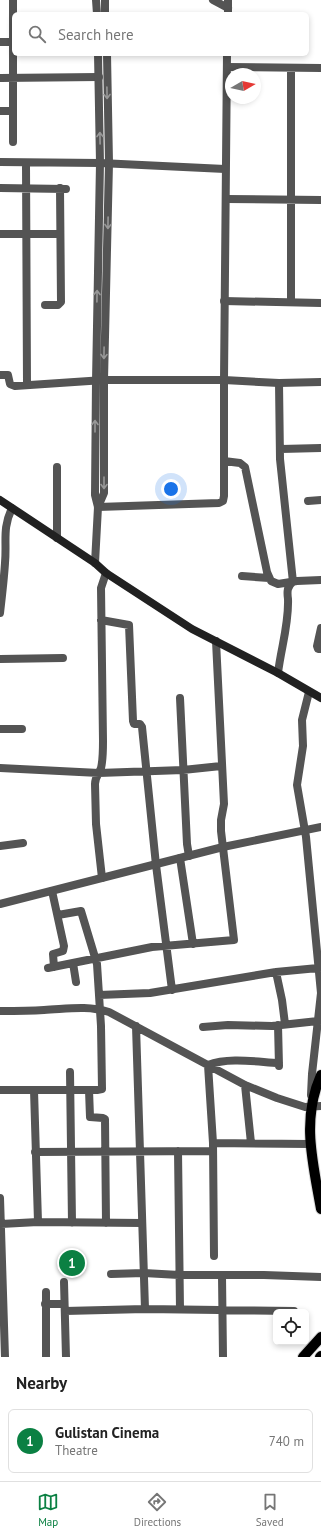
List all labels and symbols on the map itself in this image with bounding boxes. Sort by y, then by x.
north arrow [225,68,261,104]
one-way arrow [104,86,111,99]
one-way arrow [96,132,104,145]
one-way arrow [104,216,111,229]
one-way arrow [94,290,101,303]
one-way arrow [101,346,108,359]
one-way arrow [91,420,99,433]
one-way arrow [100,476,108,489]
your location [161,479,181,499]
pin: 1 [59,1248,85,1278]

